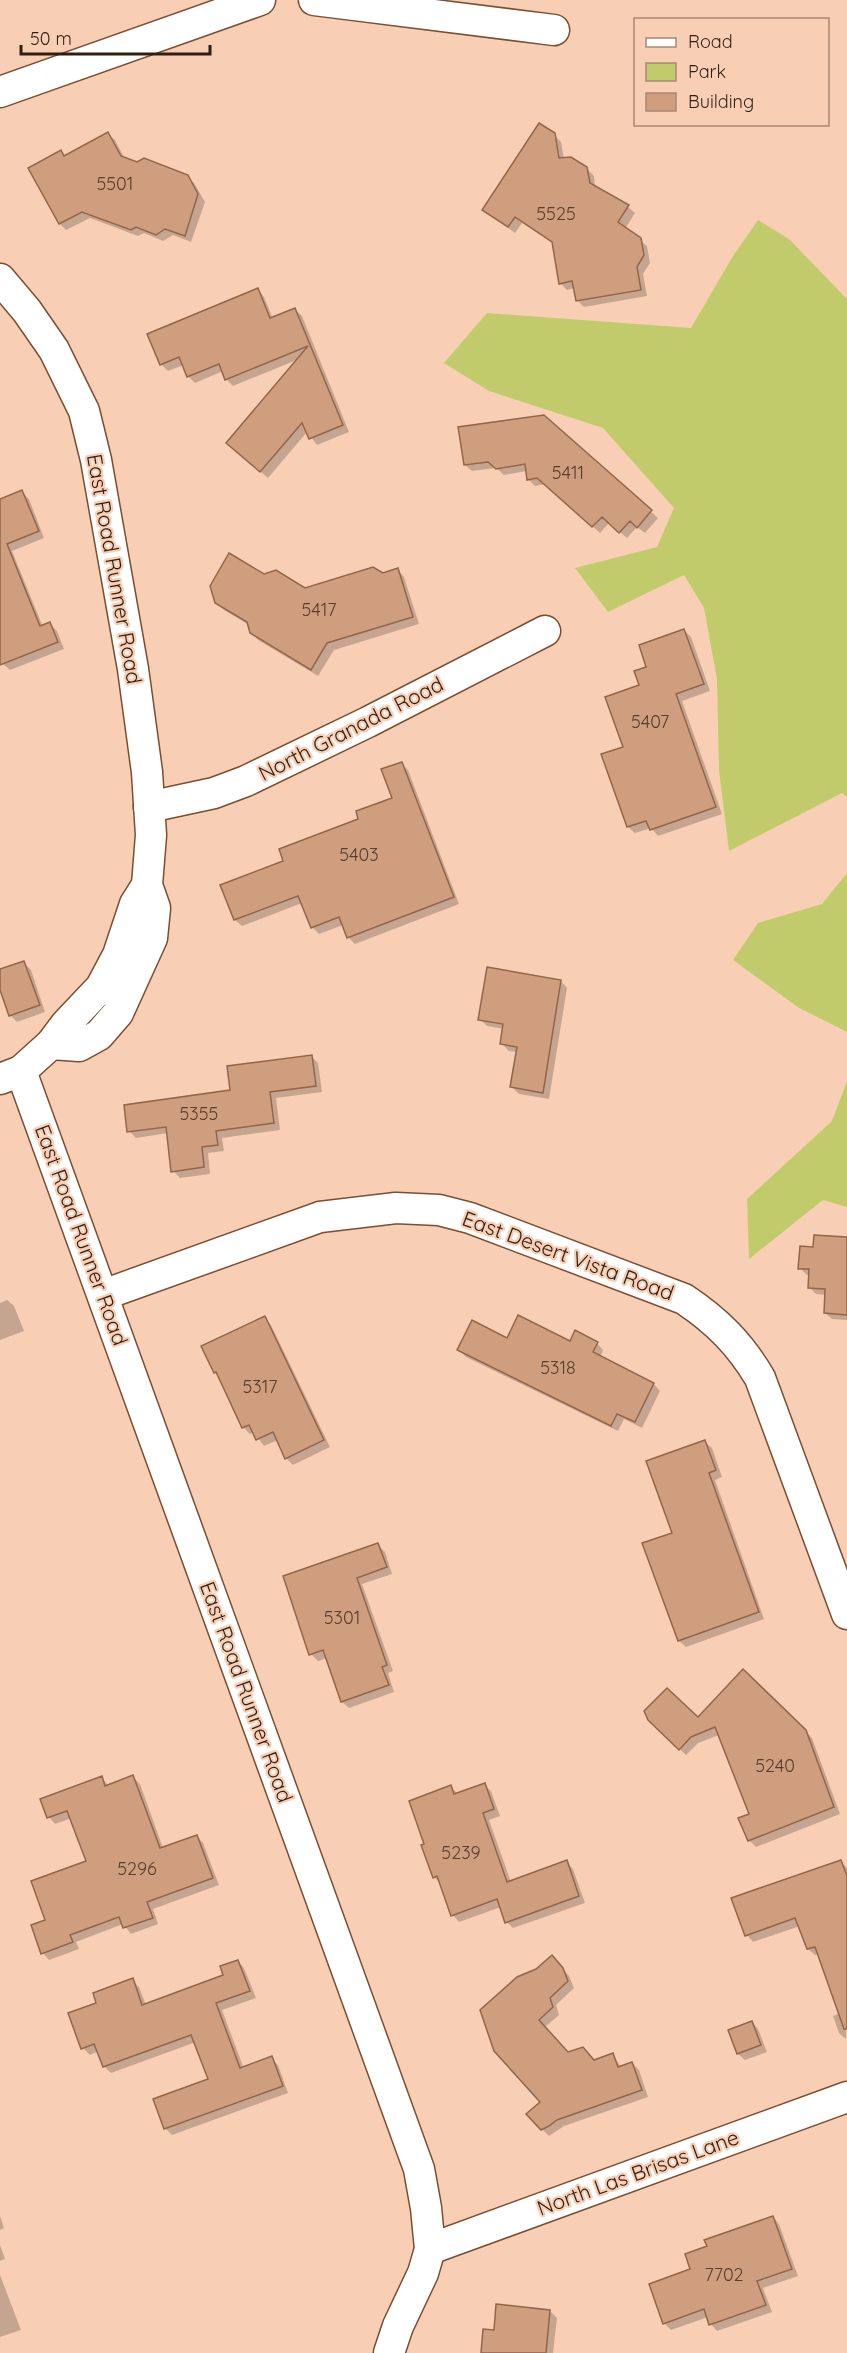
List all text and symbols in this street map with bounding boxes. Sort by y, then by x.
scale bar [21,18,210,56]
legend [634,18,829,126]
text: 50 m [30,27,72,50]
text: Road [688,30,733,53]
text: Park [688,60,726,83]
text: Building [688,90,754,113]
house number: 5501 [97,172,134,195]
house number: 5525 [536,202,576,225]
street label: East Road Runner Road [82,452,148,686]
house number: 5411 [552,461,584,484]
house number: 5417 [301,598,337,621]
street label: North Granada Road [254,670,447,786]
house number: 5407 [631,710,669,733]
house number: 5403 [339,843,379,866]
house number: 5355 [180,1102,218,1125]
street label: East Road Runner Road [30,1121,134,1349]
street label: East Desert Vista Road [459,1205,678,1305]
house number: 5318 [540,1356,576,1379]
house number: 5317 [242,1375,278,1398]
street label: East Road Runner Road [195,1578,299,1806]
house number: 5301 [324,1606,360,1629]
house number: 5240 [755,1754,795,1777]
house number: 5239 [441,1841,481,1864]
house number: 5296 [117,1857,157,1880]
street label: North Las Brisas Lane [533,2123,742,2221]
house number: 7702 [704,2263,744,2286]

